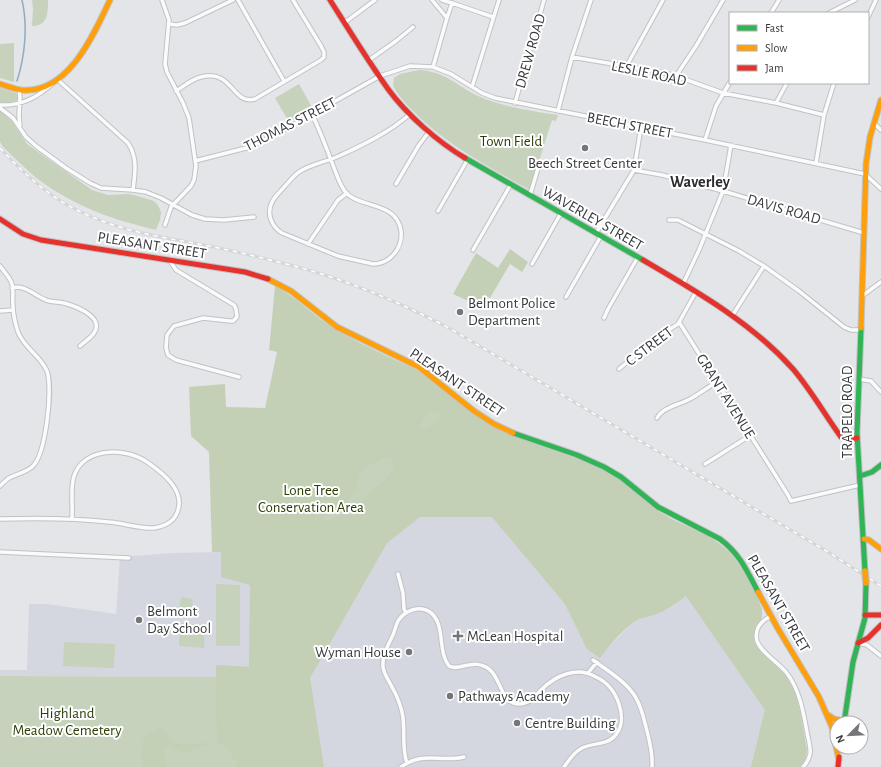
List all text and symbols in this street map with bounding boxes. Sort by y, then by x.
street label: DREW ROAD [513,12,548,90]
legend [729,12,869,84]
text: Fast [765,22,784,34]
text: Slow [765,42,787,54]
street label: LESLIE ROAD [610,58,688,89]
text: Jam [765,62,784,74]
street label: THOMAS STREET [242,94,339,154]
street label: BEECH STREET [586,110,675,141]
park label: Town Field [480,134,542,149]
marker: Beech Street Center [580,143,590,153]
place label: Beech Street Center [528,156,642,171]
district label: Waverley [670,174,731,191]
street label: WAVERLEY STREET [540,184,646,254]
street label: DAVIS ROAD [745,192,823,227]
street label: PLEASANT STREET [96,229,208,262]
place label: Belmont Police Department [468,296,555,328]
marker: Belmont Police Department [455,307,465,317]
street label: C STREET [623,324,676,369]
street label: PLEASANT STREET [407,345,507,420]
street label: GRANT AVENUE [694,351,758,441]
street label: TRAPELO ROAD [840,365,855,458]
park label: Lone Tree Conservation Area [258,483,364,515]
street label: PLEASANT STREET [745,552,813,655]
place label: Belmont Day School [147,604,211,636]
marker: Belmont Day School [134,615,144,625]
place label: McLean Hospital [467,629,563,644]
marker: McLean Hospital [452,630,464,642]
place label: Wyman House [315,645,401,660]
marker: Wyman House [404,647,414,657]
place label: Pathways Academy [458,689,570,704]
marker: Pathways Academy [445,691,455,701]
park label: Highland Meadow Cemetery [12,706,122,738]
north arrow [829,715,869,755]
place label: Centre Building [525,716,616,731]
marker: Centre Building [512,718,522,728]
text: N [834,733,847,745]

